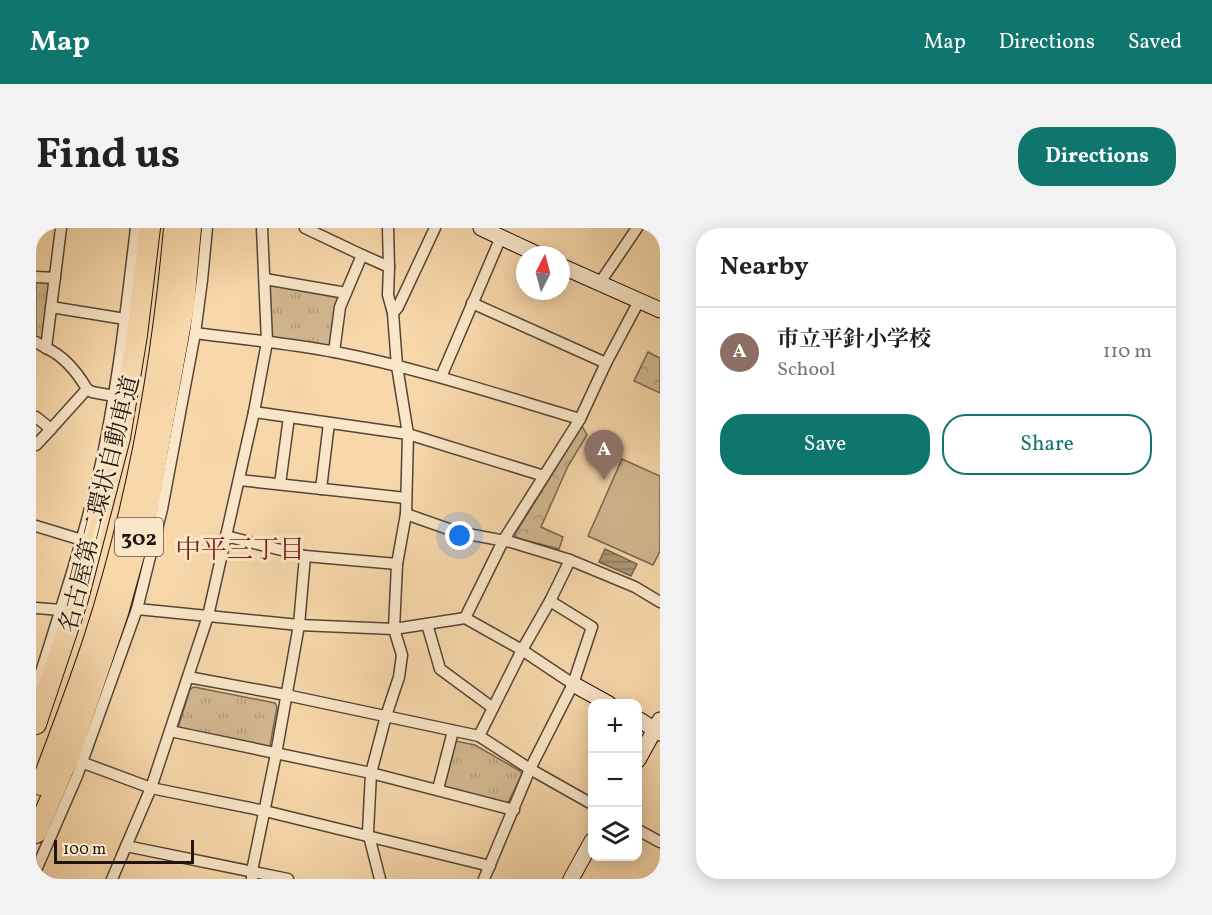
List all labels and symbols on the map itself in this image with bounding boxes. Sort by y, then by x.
north arrow [516,246,570,300]
street label: 名古屋第二環状自動車道 [53,372,149,637]
pin: A [584,430,624,480]
road number: 302 [115,518,163,556]
your location [445,521,474,550]
district label: 中平三丁目 [175,533,305,569]
scale bar [54,837,194,864]

